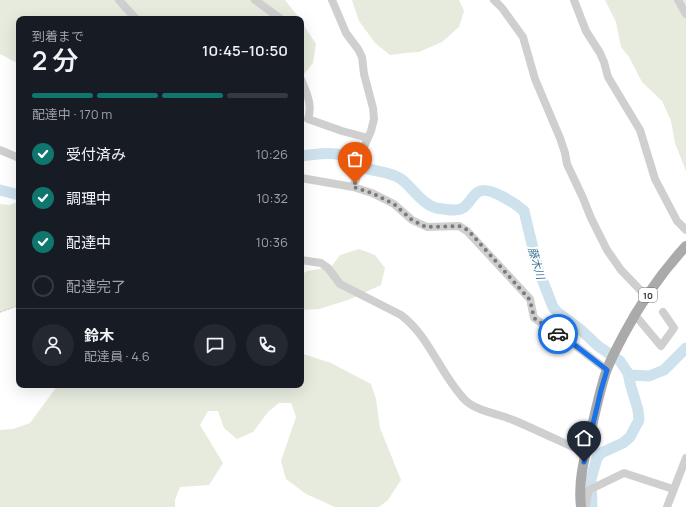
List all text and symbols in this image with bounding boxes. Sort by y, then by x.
text: 到着まで [32,27,84,45]
text: 10:45–10:50 [202,40,288,61]
text: 2 分 [32,42,78,78]
text: 配達中 · 170 m [32,105,112,123]
pin [338,142,372,183]
icon: check [32,143,54,165]
text: 受付済み [66,144,126,165]
text: 10:26 [256,145,288,163]
icon: bag [344,148,366,170]
icon: check [32,187,54,209]
text: 調理中 [66,188,111,209]
text: 10:32 [257,189,288,207]
icon: check [32,231,54,253]
text: 配達中 [66,232,111,253]
text: 10:36 [256,233,288,251]
water label: 藤木川 [525,245,549,282]
text: 配達完了 [66,276,126,297]
road number: 10 [639,288,657,302]
courier [538,314,578,354]
icon: car [547,323,569,345]
button: person [32,324,74,366]
button: chat [194,324,236,366]
button: phone [246,324,288,366]
text: 鈴木 [84,325,114,346]
text: 配達員 · 4.6 [84,347,150,365]
pin [567,421,601,462]
icon: home [573,427,595,449]

